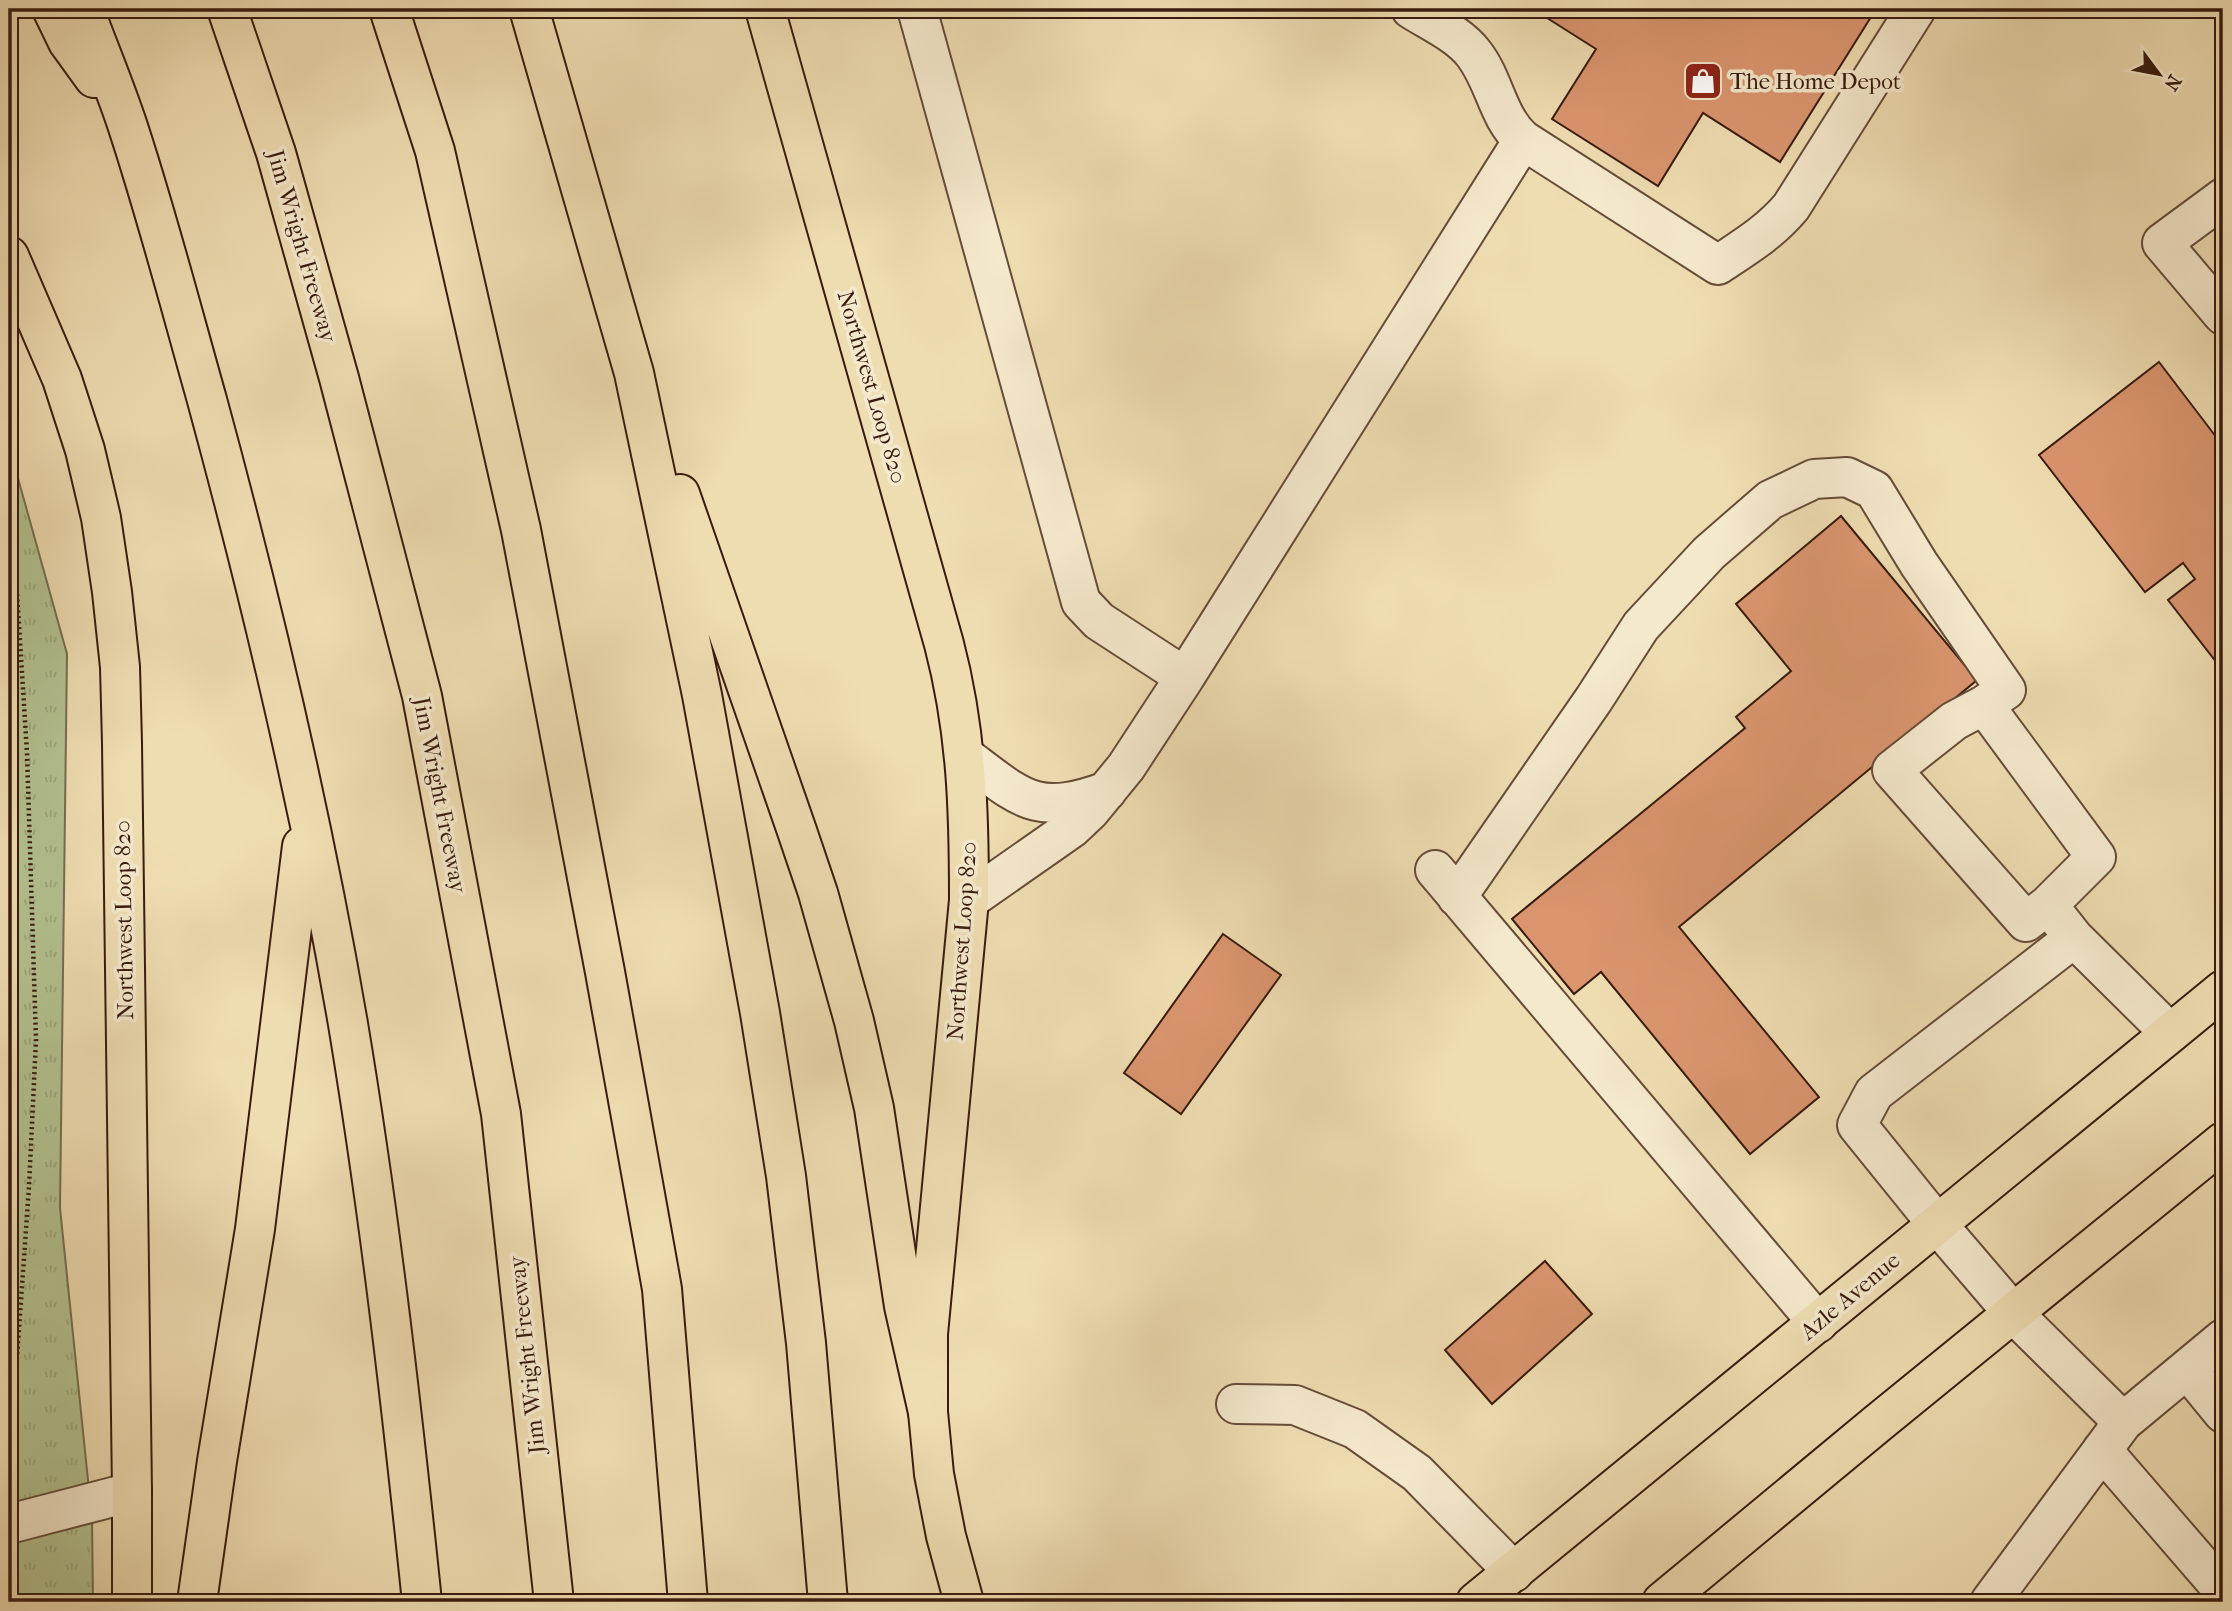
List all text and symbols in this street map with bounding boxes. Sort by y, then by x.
north arrow [2124,38,2194,108]
shop icon: The Home Depot [1682,60,1724,102]
place label: The Home Depot [1730,68,1901,95]
text: N [2159,71,2186,95]
street label: Jim Wright Freeway [261,145,343,346]
street label: Northwest Loop 820 [832,287,912,487]
street label: Jim Wright Freeway [407,693,472,896]
street label: Northwest Loop 820 [109,820,139,1020]
street label: Northwest Loop 820 [942,841,982,1041]
street label: Azle Avenue [1794,1247,1905,1346]
street label: Jim Wright Freeway [503,1254,551,1457]

